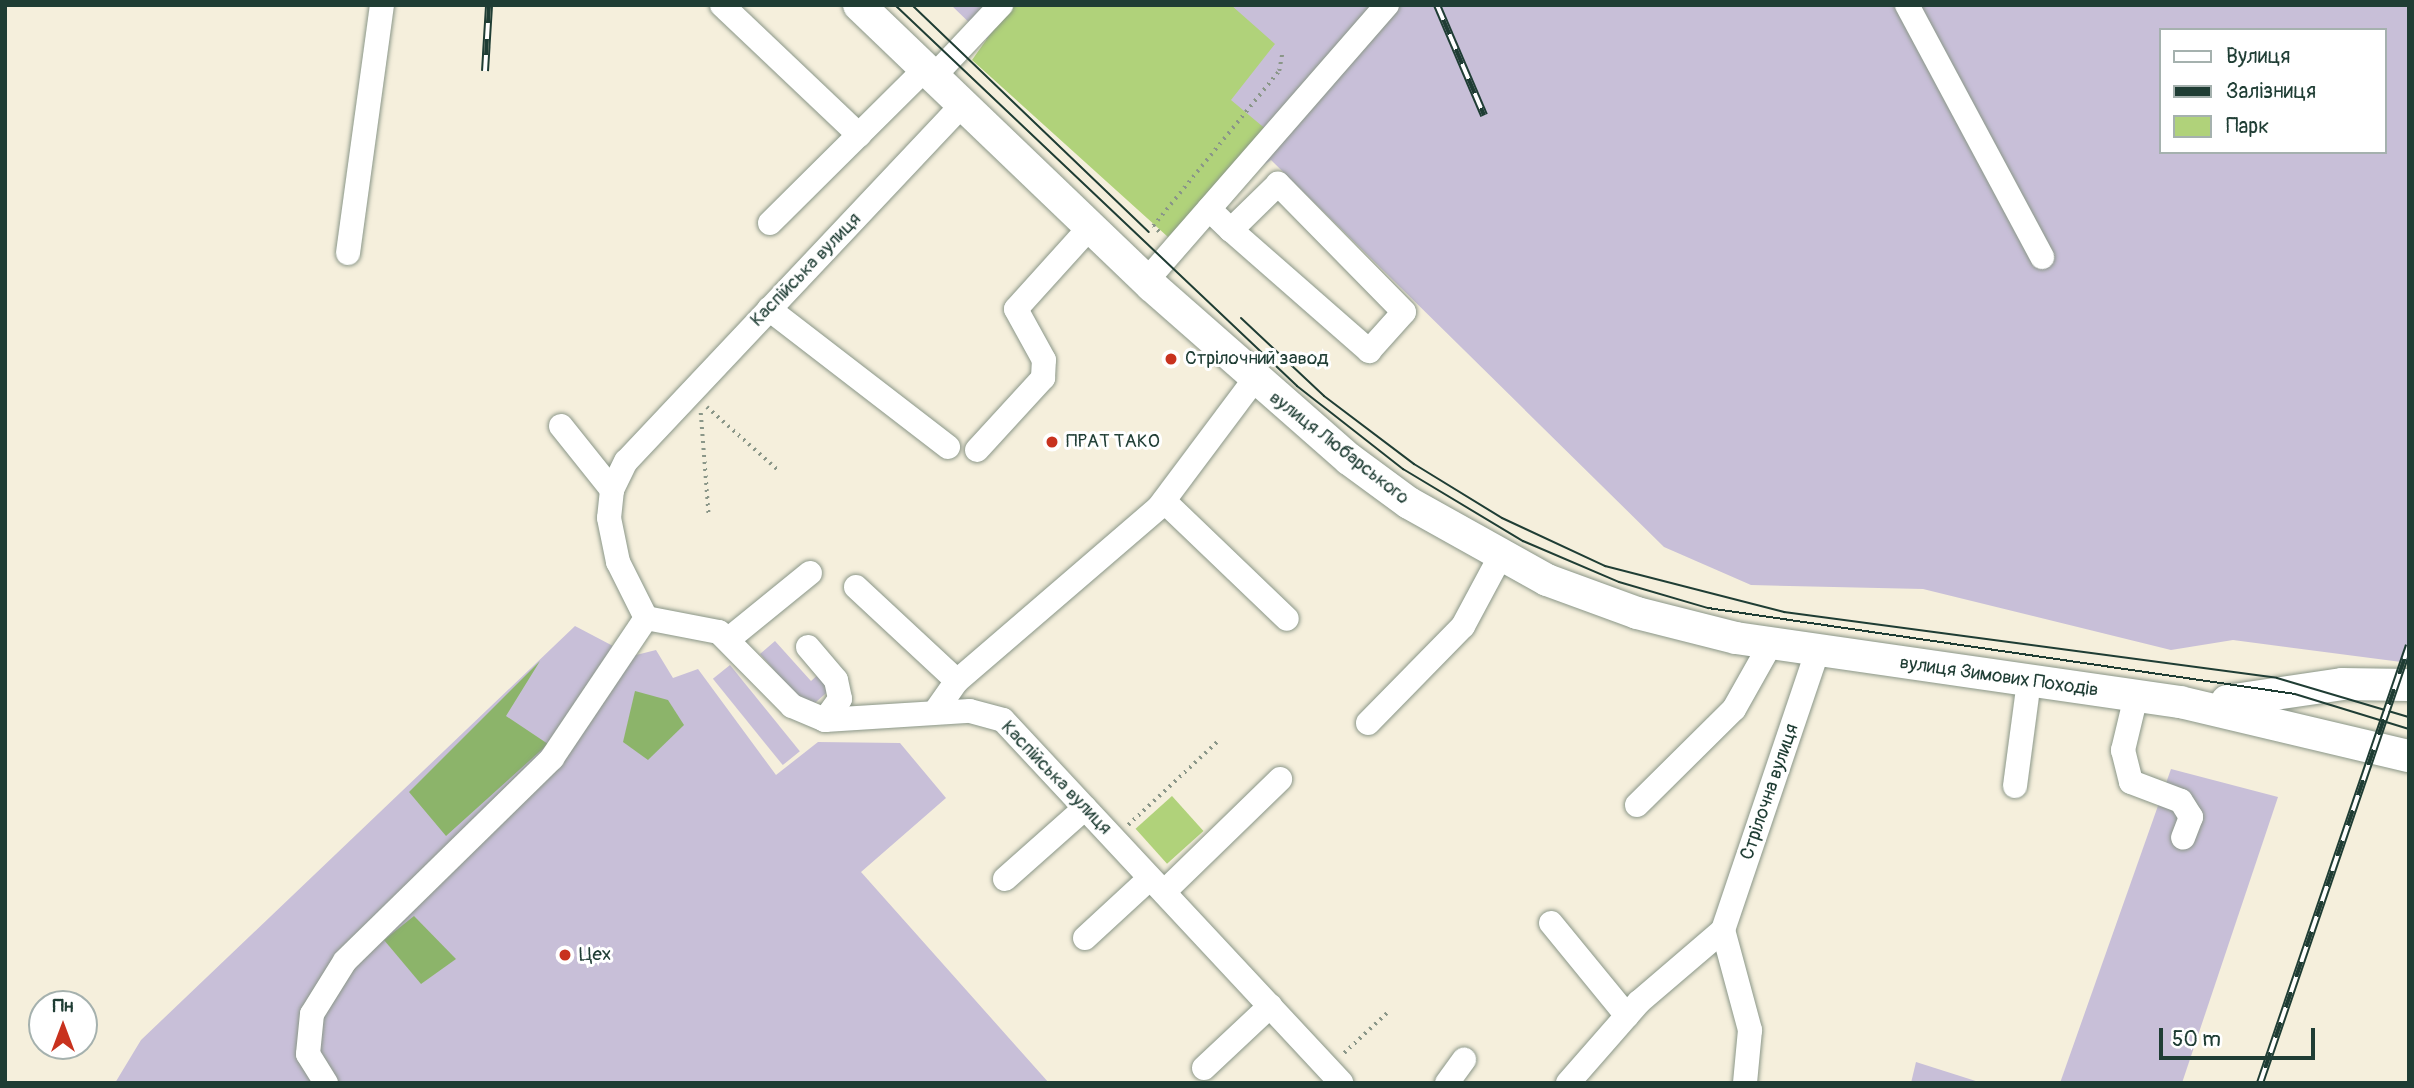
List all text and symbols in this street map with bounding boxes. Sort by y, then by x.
legend [2158,28,2386,154]
text: Вулиця [2226,43,2290,70]
text: Залізниця [2226,78,2316,105]
text: Парк [2226,113,2269,140]
street label: Каспійська вулиця [746,208,866,332]
place label: Стрілочний завод [1185,348,1329,370]
marker: Стрілочний завод [1163,351,1179,367]
street label: вулиця Любарського [1265,386,1413,510]
place label: ПРАТ ТАКО [1066,431,1160,453]
marker: ПРАТ ТАКО [1044,434,1060,450]
street label: вулиця Зимових Походів [1898,652,2100,702]
street label: Каспійська вулиця [996,716,1116,840]
street label: Стрілочна вулиця [1736,721,1804,863]
place label: Цех [579,944,611,966]
marker: Цех [557,947,573,963]
north arrow [28,990,98,1060]
text: Пн [53,994,73,1018]
scale bar [2162,1014,2318,1058]
text: 50 m [2172,1026,2221,1053]

